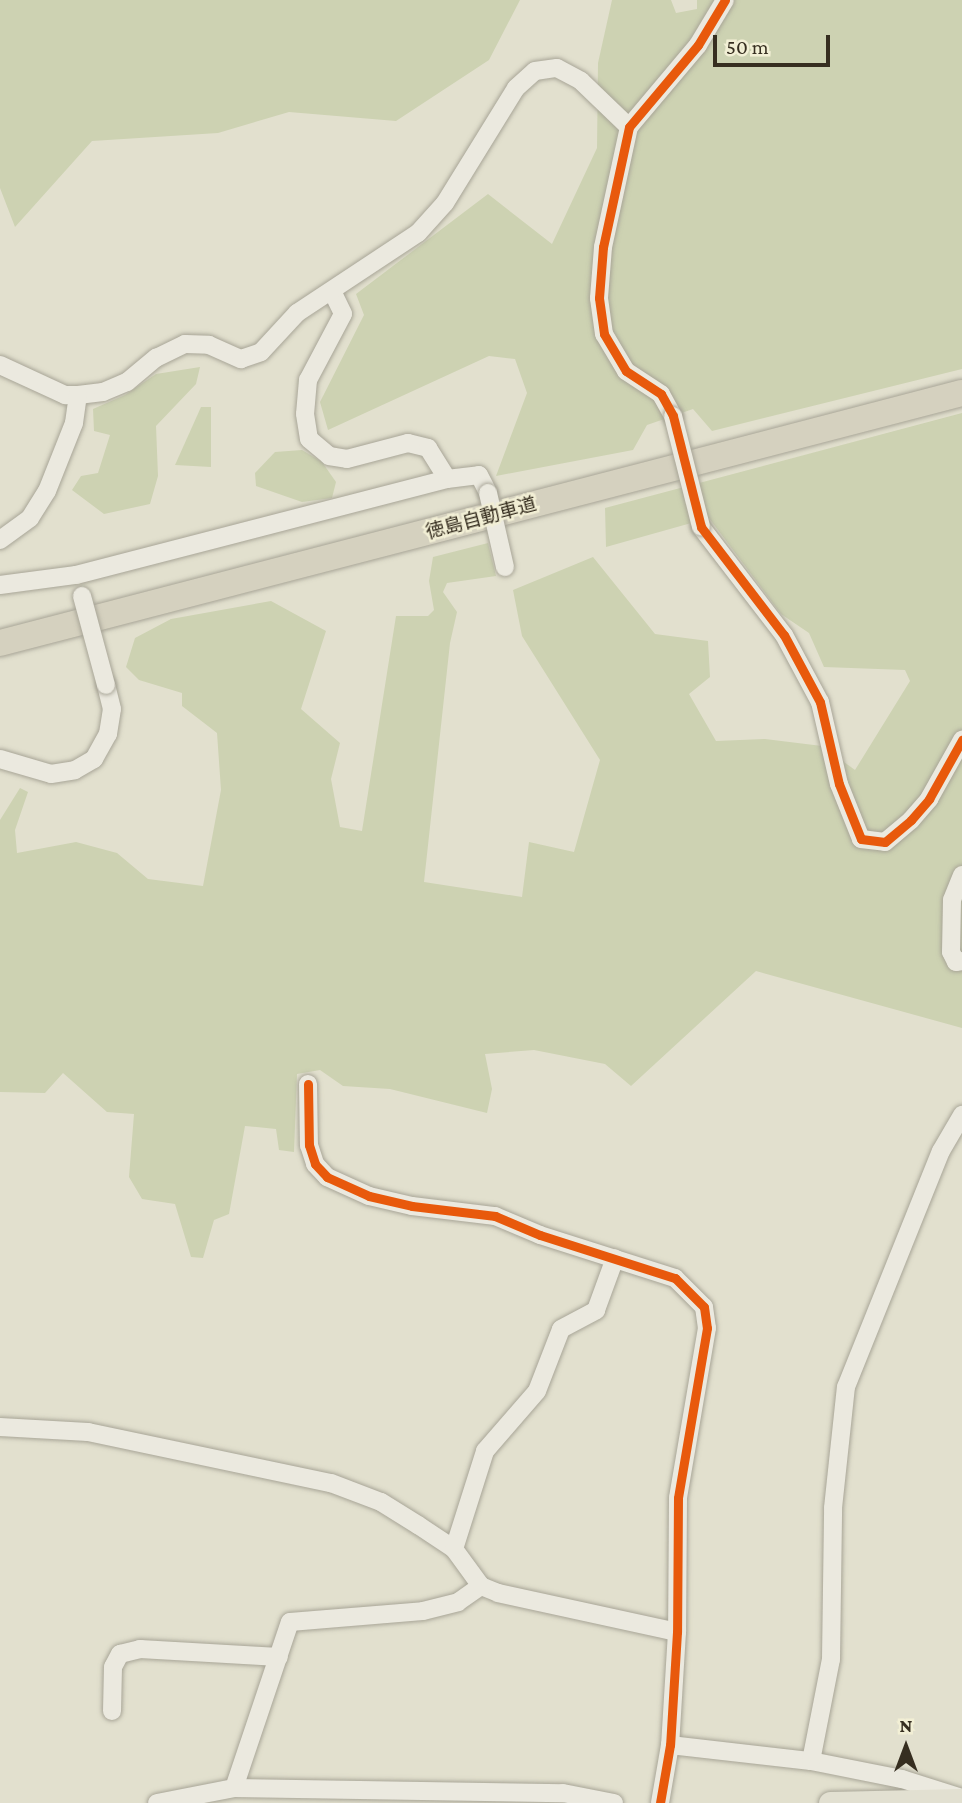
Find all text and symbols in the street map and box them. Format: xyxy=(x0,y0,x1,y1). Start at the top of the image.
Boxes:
scale bar xyxy=(717,21,834,65)
text: 50 m xyxy=(726,35,769,59)
street label: 徳島自動車道 xyxy=(423,492,539,544)
north arrow xyxy=(871,1712,941,1782)
text: N xyxy=(900,1715,912,1736)

